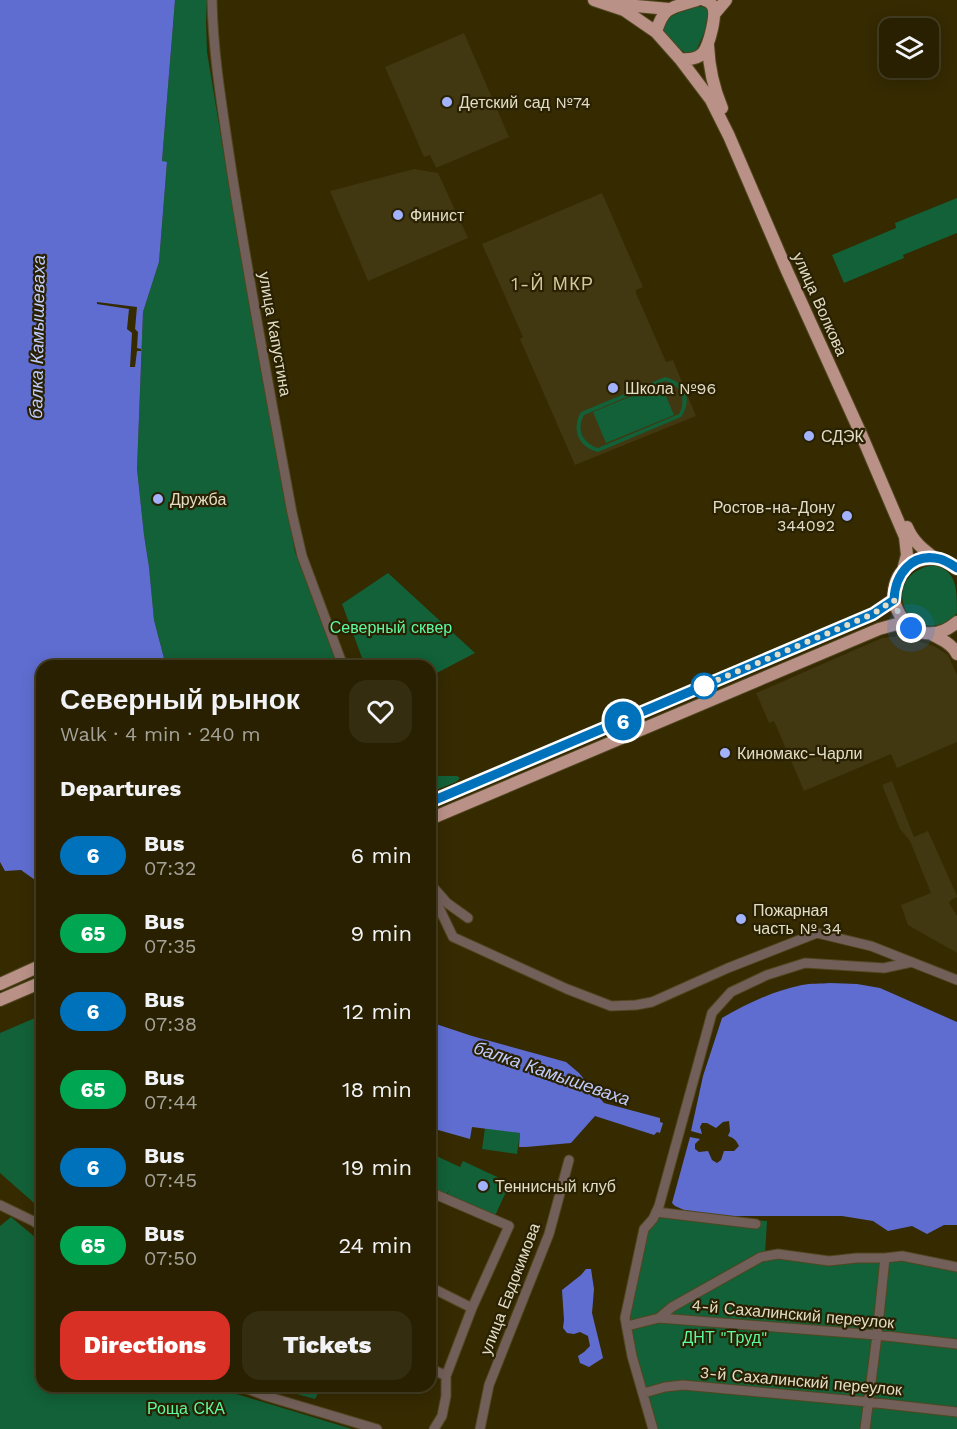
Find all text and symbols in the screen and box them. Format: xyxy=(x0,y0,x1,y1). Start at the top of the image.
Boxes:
map controls xyxy=(879,18,939,78)
button: layers xyxy=(879,18,939,78)
place label: Детский сад №74 xyxy=(459,93,591,112)
marker: Детский сад №74 xyxy=(440,95,454,109)
place label: Финист xyxy=(410,206,465,225)
marker: Финист xyxy=(391,208,405,222)
street label: улица Волкова xyxy=(789,249,851,359)
water label: балка Камышеваха xyxy=(25,255,49,419)
street label: улица Капустина xyxy=(255,270,295,398)
district label: 1-Й МКР xyxy=(511,273,595,294)
place label: Школа №96 xyxy=(625,379,716,398)
marker: Школа №96 xyxy=(606,381,620,395)
place label: СДЭК xyxy=(821,427,865,446)
marker: СДЭК xyxy=(802,429,816,443)
place label: Дружба xyxy=(170,490,226,509)
marker: Дружба xyxy=(151,492,165,506)
place label: Ростов-на-Дону 344092 xyxy=(713,498,835,535)
marker: Ростов-на-Дону 344092 xyxy=(840,509,854,523)
your location xyxy=(896,613,926,643)
park label: Северный сквер xyxy=(330,618,452,637)
unlabelled marker xyxy=(691,673,717,699)
button: heart xyxy=(349,680,412,743)
text: Северный рынок xyxy=(60,683,300,716)
line badge: 6 xyxy=(604,702,642,740)
text: 6 xyxy=(617,709,629,734)
text: Walk · 4 min · 240 m xyxy=(60,722,260,746)
place label: Киномакс-Чарли xyxy=(737,744,862,763)
marker: Киномакс-Чарли xyxy=(718,746,732,760)
text: Departures xyxy=(60,776,181,801)
text: Bus xyxy=(144,831,184,856)
text: 6 xyxy=(87,843,99,868)
text: 6 min xyxy=(351,843,412,868)
text: 07:32 xyxy=(144,856,197,880)
place label: Пожарная часть № 34 xyxy=(753,901,842,938)
text: Bus xyxy=(144,909,184,934)
marker: Пожарная часть № 34 xyxy=(734,912,748,926)
text: 65 xyxy=(80,921,106,946)
text: 9 min xyxy=(350,921,412,946)
text: 07:35 xyxy=(144,934,196,958)
text: Bus xyxy=(144,987,184,1012)
text: 6 xyxy=(87,999,99,1024)
text: 12 min xyxy=(343,999,412,1024)
text: 07:38 xyxy=(144,1012,197,1036)
water label: балка Камышеваха xyxy=(471,1036,633,1110)
text: Bus xyxy=(144,1065,184,1090)
text: 65 xyxy=(80,1077,106,1102)
text: 18 min xyxy=(342,1077,412,1102)
text: 07:44 xyxy=(144,1090,198,1114)
text: Bus xyxy=(144,1143,184,1168)
text: 6 xyxy=(87,1155,99,1180)
text: 19 min xyxy=(342,1155,412,1180)
text: 07:45 xyxy=(144,1168,197,1192)
place label: Теннисный клуб xyxy=(495,1177,616,1196)
marker: Теннисный клуб xyxy=(476,1179,490,1193)
street label: улица Евдокимова xyxy=(476,1220,544,1358)
text: Bus xyxy=(144,1221,184,1246)
text: 65 xyxy=(80,1233,106,1258)
text: 24 min xyxy=(338,1233,412,1258)
text: 07:50 xyxy=(144,1246,197,1270)
street label: 4-й Сахалинский переулок xyxy=(691,1296,896,1332)
button: Directions xyxy=(60,1311,230,1380)
button: Tickets xyxy=(242,1311,412,1380)
park label: ДНТ "Труд" xyxy=(683,1328,767,1347)
street label: 3-й Сахалинский переулок xyxy=(699,1363,904,1399)
park label: Роща СКА xyxy=(147,1399,225,1418)

